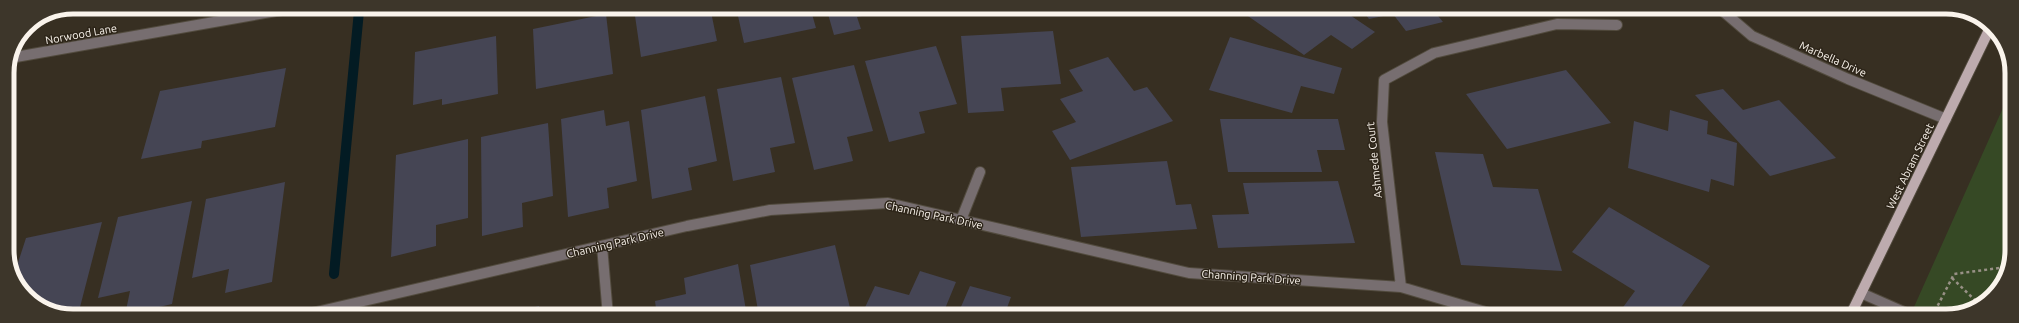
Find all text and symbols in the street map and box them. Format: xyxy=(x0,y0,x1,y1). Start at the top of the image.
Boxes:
street label: Norwood Lane xyxy=(44,22,118,46)
street label: Marbella Drive xyxy=(1798,39,1868,79)
street label: Ashmede Court xyxy=(1364,120,1384,199)
street label: West Abram Street xyxy=(1884,121,1936,211)
street label: Channing Park Drive xyxy=(884,199,984,231)
street label: Channing Park Drive xyxy=(565,226,665,260)
street label: Channing Park Drive xyxy=(1201,268,1301,286)

